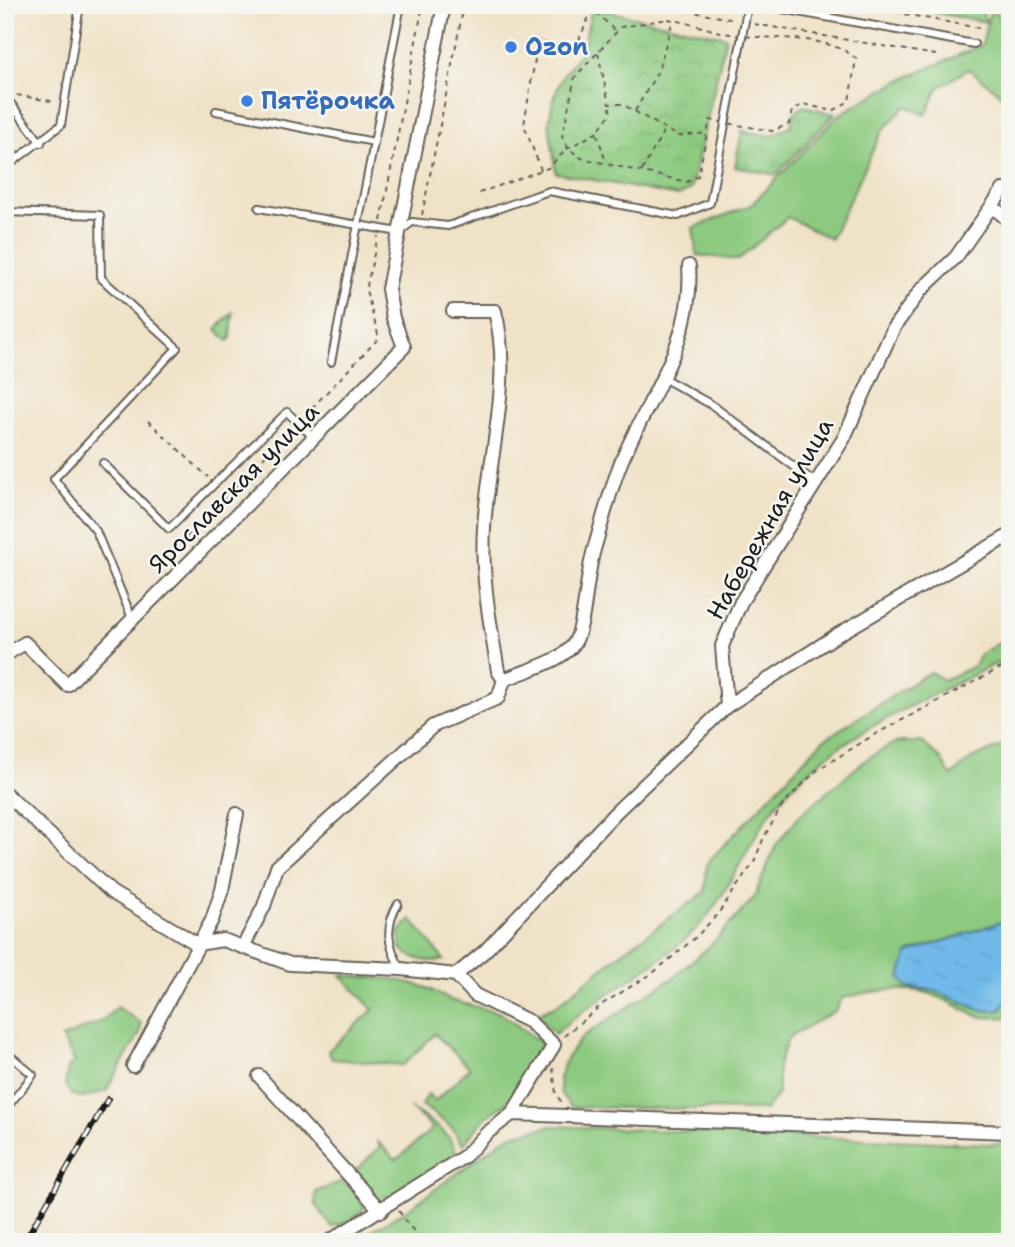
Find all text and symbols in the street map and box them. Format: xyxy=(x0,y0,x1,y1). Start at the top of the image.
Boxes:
place label: Ozon xyxy=(525,31,588,63)
marker: Ozon xyxy=(503,39,519,55)
place label: Пятёрочка xyxy=(261,85,395,117)
marker: Пятёрочка xyxy=(239,93,255,109)
street label: Ярославская улица xyxy=(142,396,326,580)
street label: Набережная улица xyxy=(699,412,841,626)

